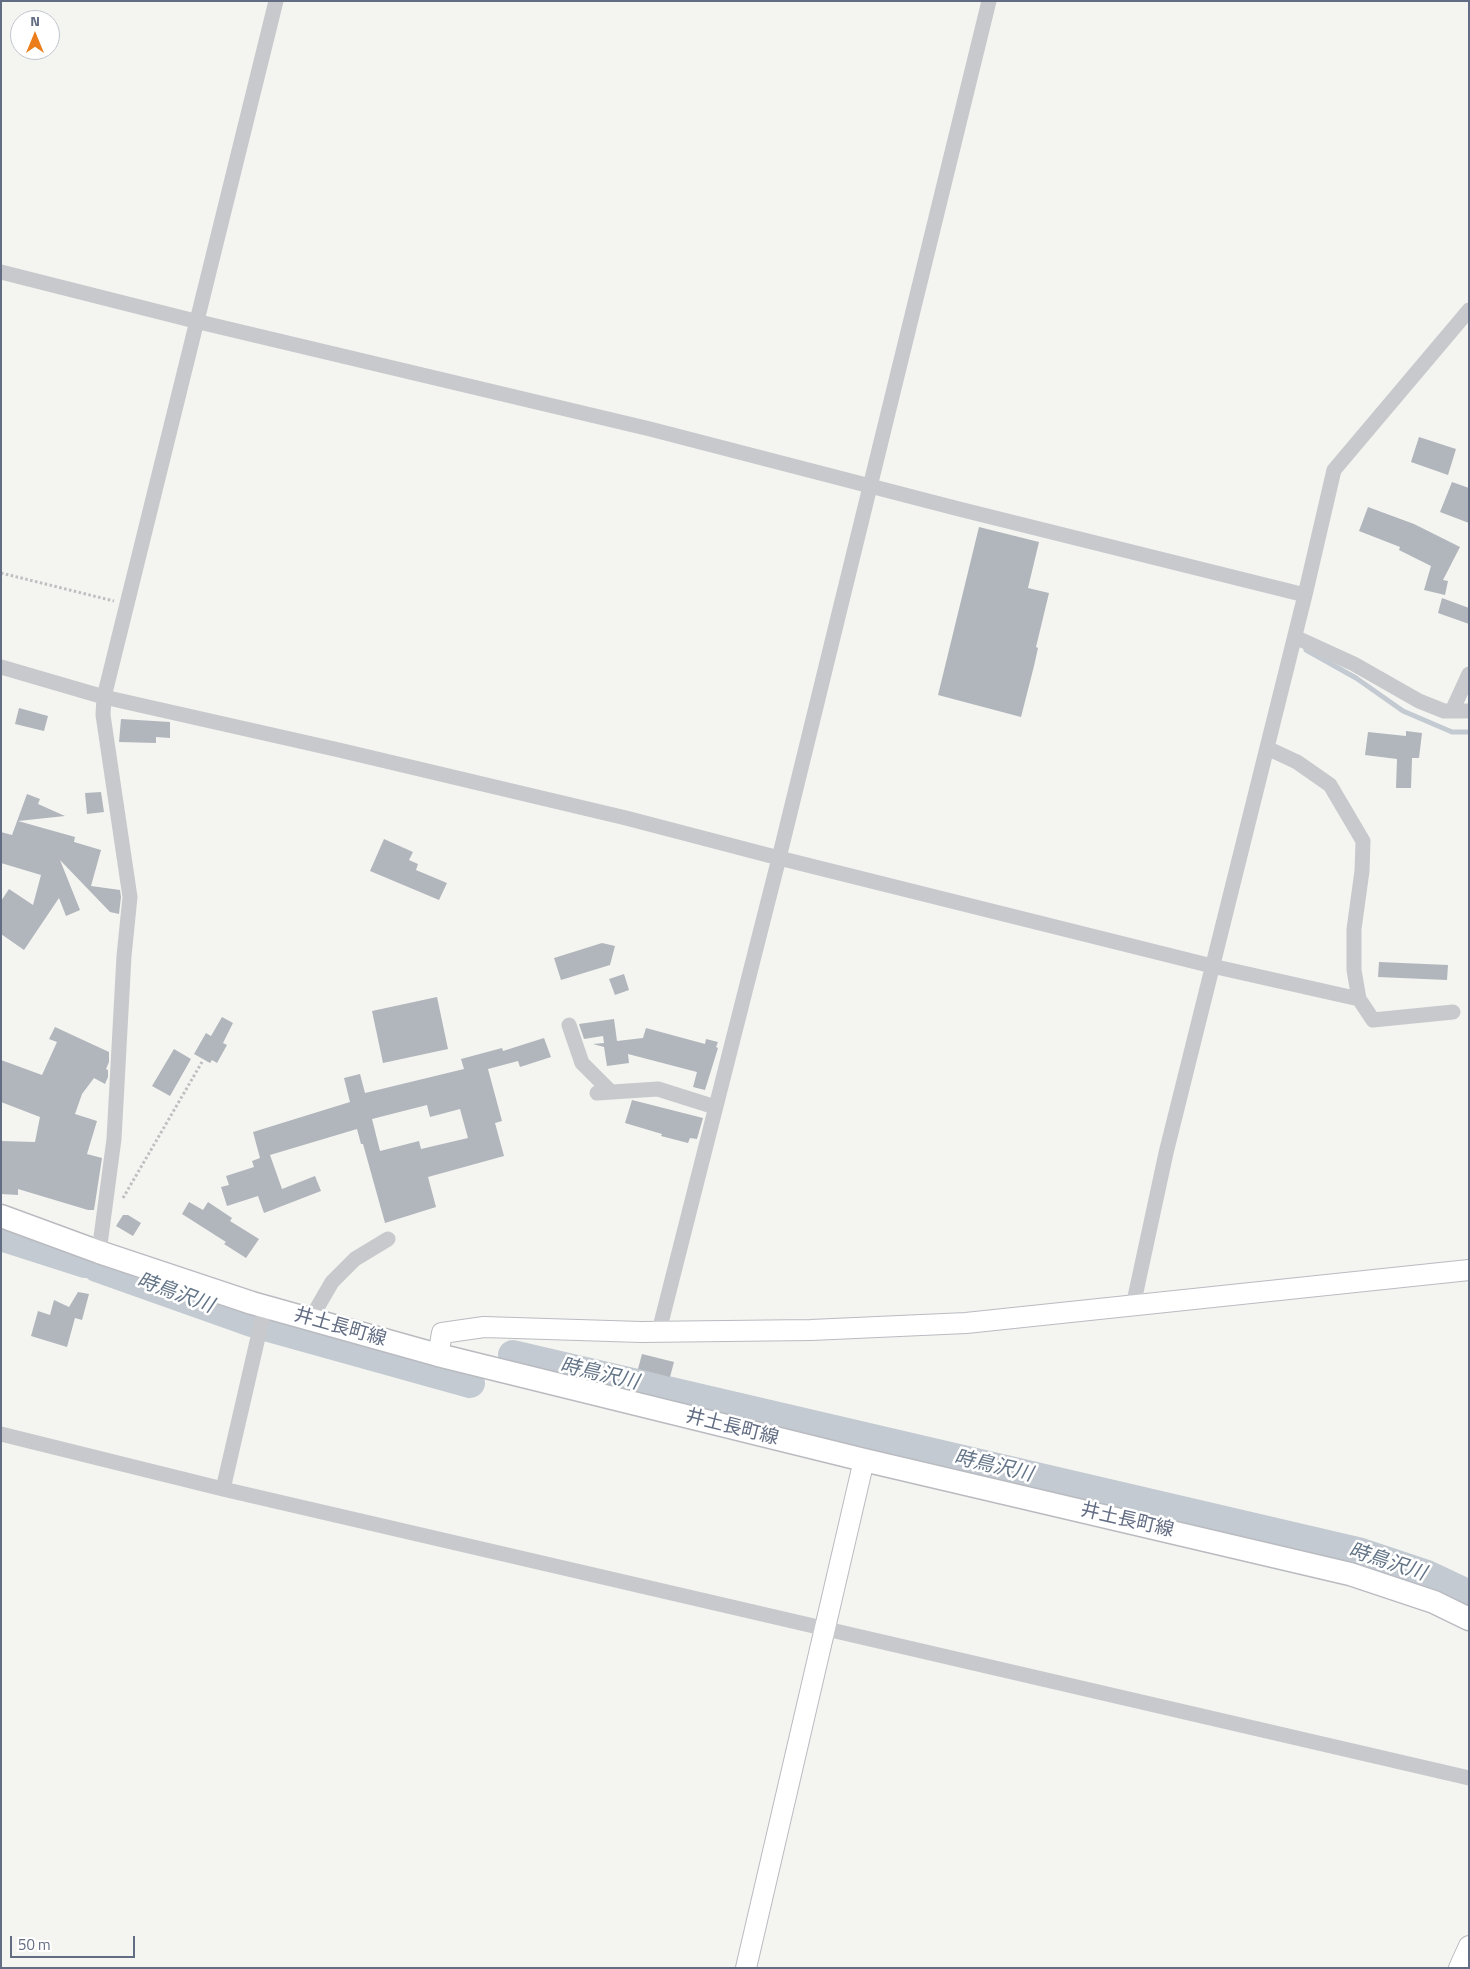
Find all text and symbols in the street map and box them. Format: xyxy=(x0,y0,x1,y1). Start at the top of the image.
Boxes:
north arrow xyxy=(10,10,60,60)
text: N xyxy=(30,10,40,31)
water label: 時鳥沢川 xyxy=(133,1269,217,1319)
street label: 井土長町線 xyxy=(291,1304,389,1352)
water label: 時鳥沢川 xyxy=(557,1354,641,1396)
street label: 井土長町線 xyxy=(683,1405,781,1451)
water label: 時鳥沢川 xyxy=(951,1446,1035,1488)
street label: 井土長町線 xyxy=(1078,1499,1176,1543)
water label: 時鳥沢川 xyxy=(1345,1539,1429,1587)
scale bar xyxy=(12,1926,138,1958)
text: 50 m xyxy=(18,1933,51,1956)

